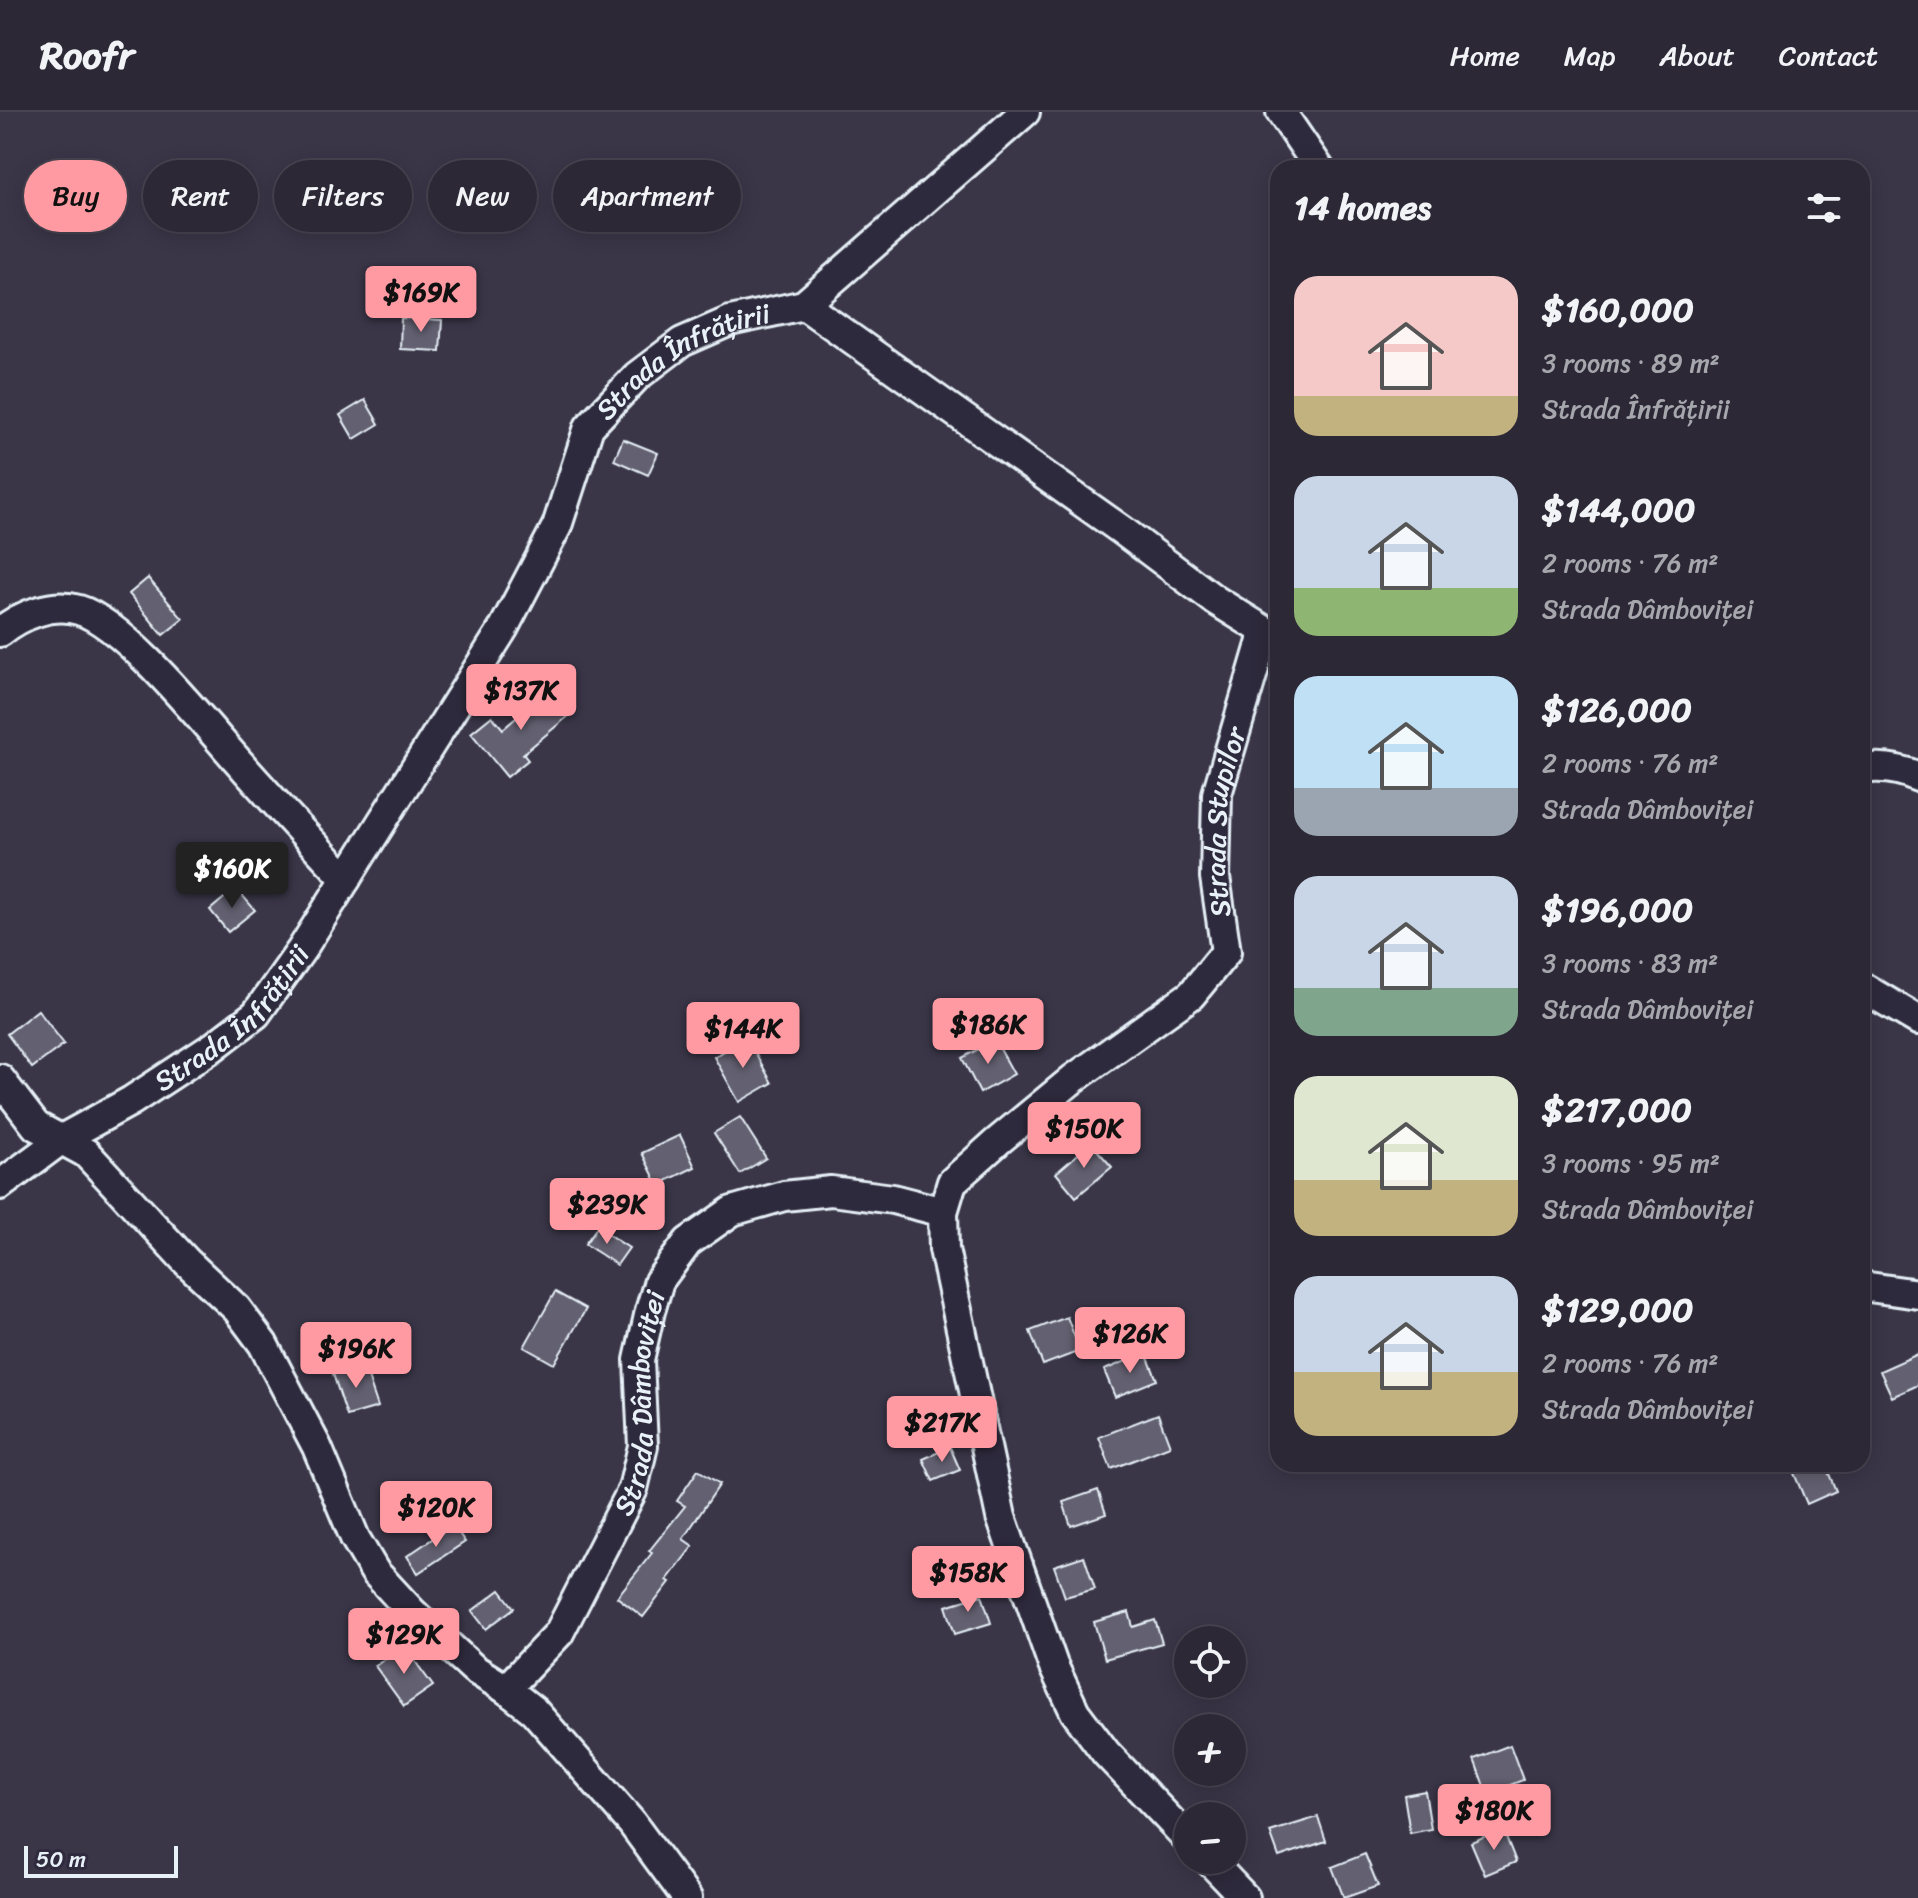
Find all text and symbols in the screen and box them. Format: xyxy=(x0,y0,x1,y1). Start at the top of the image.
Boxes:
text: Roofr xyxy=(40,22,134,89)
text: Home xyxy=(1450,31,1520,80)
text: Map xyxy=(1564,31,1615,80)
text: About xyxy=(1659,31,1735,80)
text: Contact xyxy=(1779,31,1878,80)
chip: Buy xyxy=(24,160,127,232)
chip: Rent xyxy=(143,160,258,232)
chip: Filters xyxy=(274,160,412,232)
chip: New xyxy=(428,160,537,232)
chip: Apartment xyxy=(553,160,741,232)
text: 14 homes xyxy=(1294,178,1431,238)
icon: filters xyxy=(1802,186,1846,230)
pin: $169K xyxy=(365,266,477,334)
text: $169K xyxy=(383,269,459,315)
text: $160,000 xyxy=(1542,280,1694,340)
street label: Strada Înfrățirii xyxy=(583,288,776,432)
icon: home xyxy=(1358,308,1454,404)
text: 3 rooms · 89 m² xyxy=(1542,340,1720,386)
text: Strada Înfrățirii xyxy=(1542,386,1730,432)
text: $144,000 xyxy=(1542,480,1696,540)
icon: home xyxy=(1358,508,1454,604)
text: 2 rooms · 76 m² xyxy=(1542,540,1719,586)
text: Strada Dâmboviței xyxy=(1542,586,1753,632)
pin: $137K xyxy=(465,664,577,732)
text: $137K xyxy=(484,667,558,713)
text: $126,000 xyxy=(1542,680,1692,740)
icon: home xyxy=(1358,708,1454,804)
street label: Strada Stupilor xyxy=(1190,719,1260,921)
text: 2 rooms · 76 m² xyxy=(1542,740,1719,786)
text: Strada Dâmboviței xyxy=(1542,786,1753,832)
pin: $160K xyxy=(176,842,288,910)
text: $160K xyxy=(194,845,270,891)
text: $196,000 xyxy=(1542,880,1693,940)
icon: home xyxy=(1358,908,1454,1004)
street label: Strada Înfrățirii xyxy=(143,933,323,1104)
text: 3 rooms · 83 m² xyxy=(1542,940,1718,986)
text: Strada Dâmboviței xyxy=(1542,986,1753,1032)
pin: $186K xyxy=(932,998,1044,1066)
text: $186K xyxy=(951,1001,1025,1047)
pin: $144K xyxy=(687,1002,799,1070)
text: $144K xyxy=(705,1005,781,1051)
text: $217,000 xyxy=(1542,1080,1692,1140)
pin: $150K xyxy=(1028,1102,1140,1170)
text: $150K xyxy=(1046,1105,1122,1151)
icon: home xyxy=(1358,1108,1454,1204)
text: 3 rooms · 95 m² xyxy=(1542,1140,1720,1186)
pin: $239K xyxy=(551,1178,663,1246)
text: $239K xyxy=(568,1181,646,1227)
text: Strada Dâmboviței xyxy=(1542,1186,1753,1232)
text: $129,000 xyxy=(1542,1280,1694,1340)
street label: Strada Dâmboviței xyxy=(599,1283,680,1524)
pin: $126K xyxy=(1074,1307,1186,1375)
icon: home xyxy=(1358,1308,1454,1404)
text: $126K xyxy=(1093,1310,1167,1356)
pin: $196K xyxy=(300,1322,412,1390)
text: $196K xyxy=(318,1325,394,1371)
text: 2 rooms · 76 m² xyxy=(1542,1340,1719,1386)
text: Strada Dâmboviței xyxy=(1542,1386,1753,1432)
pin: $217K xyxy=(886,1396,998,1464)
text: $217K xyxy=(905,1399,979,1445)
pin: $120K xyxy=(380,1481,492,1549)
text: $120K xyxy=(398,1484,474,1530)
pin: $158K xyxy=(912,1546,1024,1614)
text: $158K xyxy=(930,1549,1006,1595)
pin: $129K xyxy=(348,1608,460,1676)
text: $129K xyxy=(366,1611,442,1657)
map controls xyxy=(1174,1626,1246,1874)
button: locate xyxy=(1174,1626,1246,1698)
button: + xyxy=(1174,1714,1246,1786)
pin: $180K xyxy=(1438,1784,1550,1852)
text: $180K xyxy=(1456,1787,1532,1833)
button: − xyxy=(1174,1802,1246,1874)
text: 50 m xyxy=(36,1840,86,1879)
scale bar xyxy=(24,1842,178,1878)

